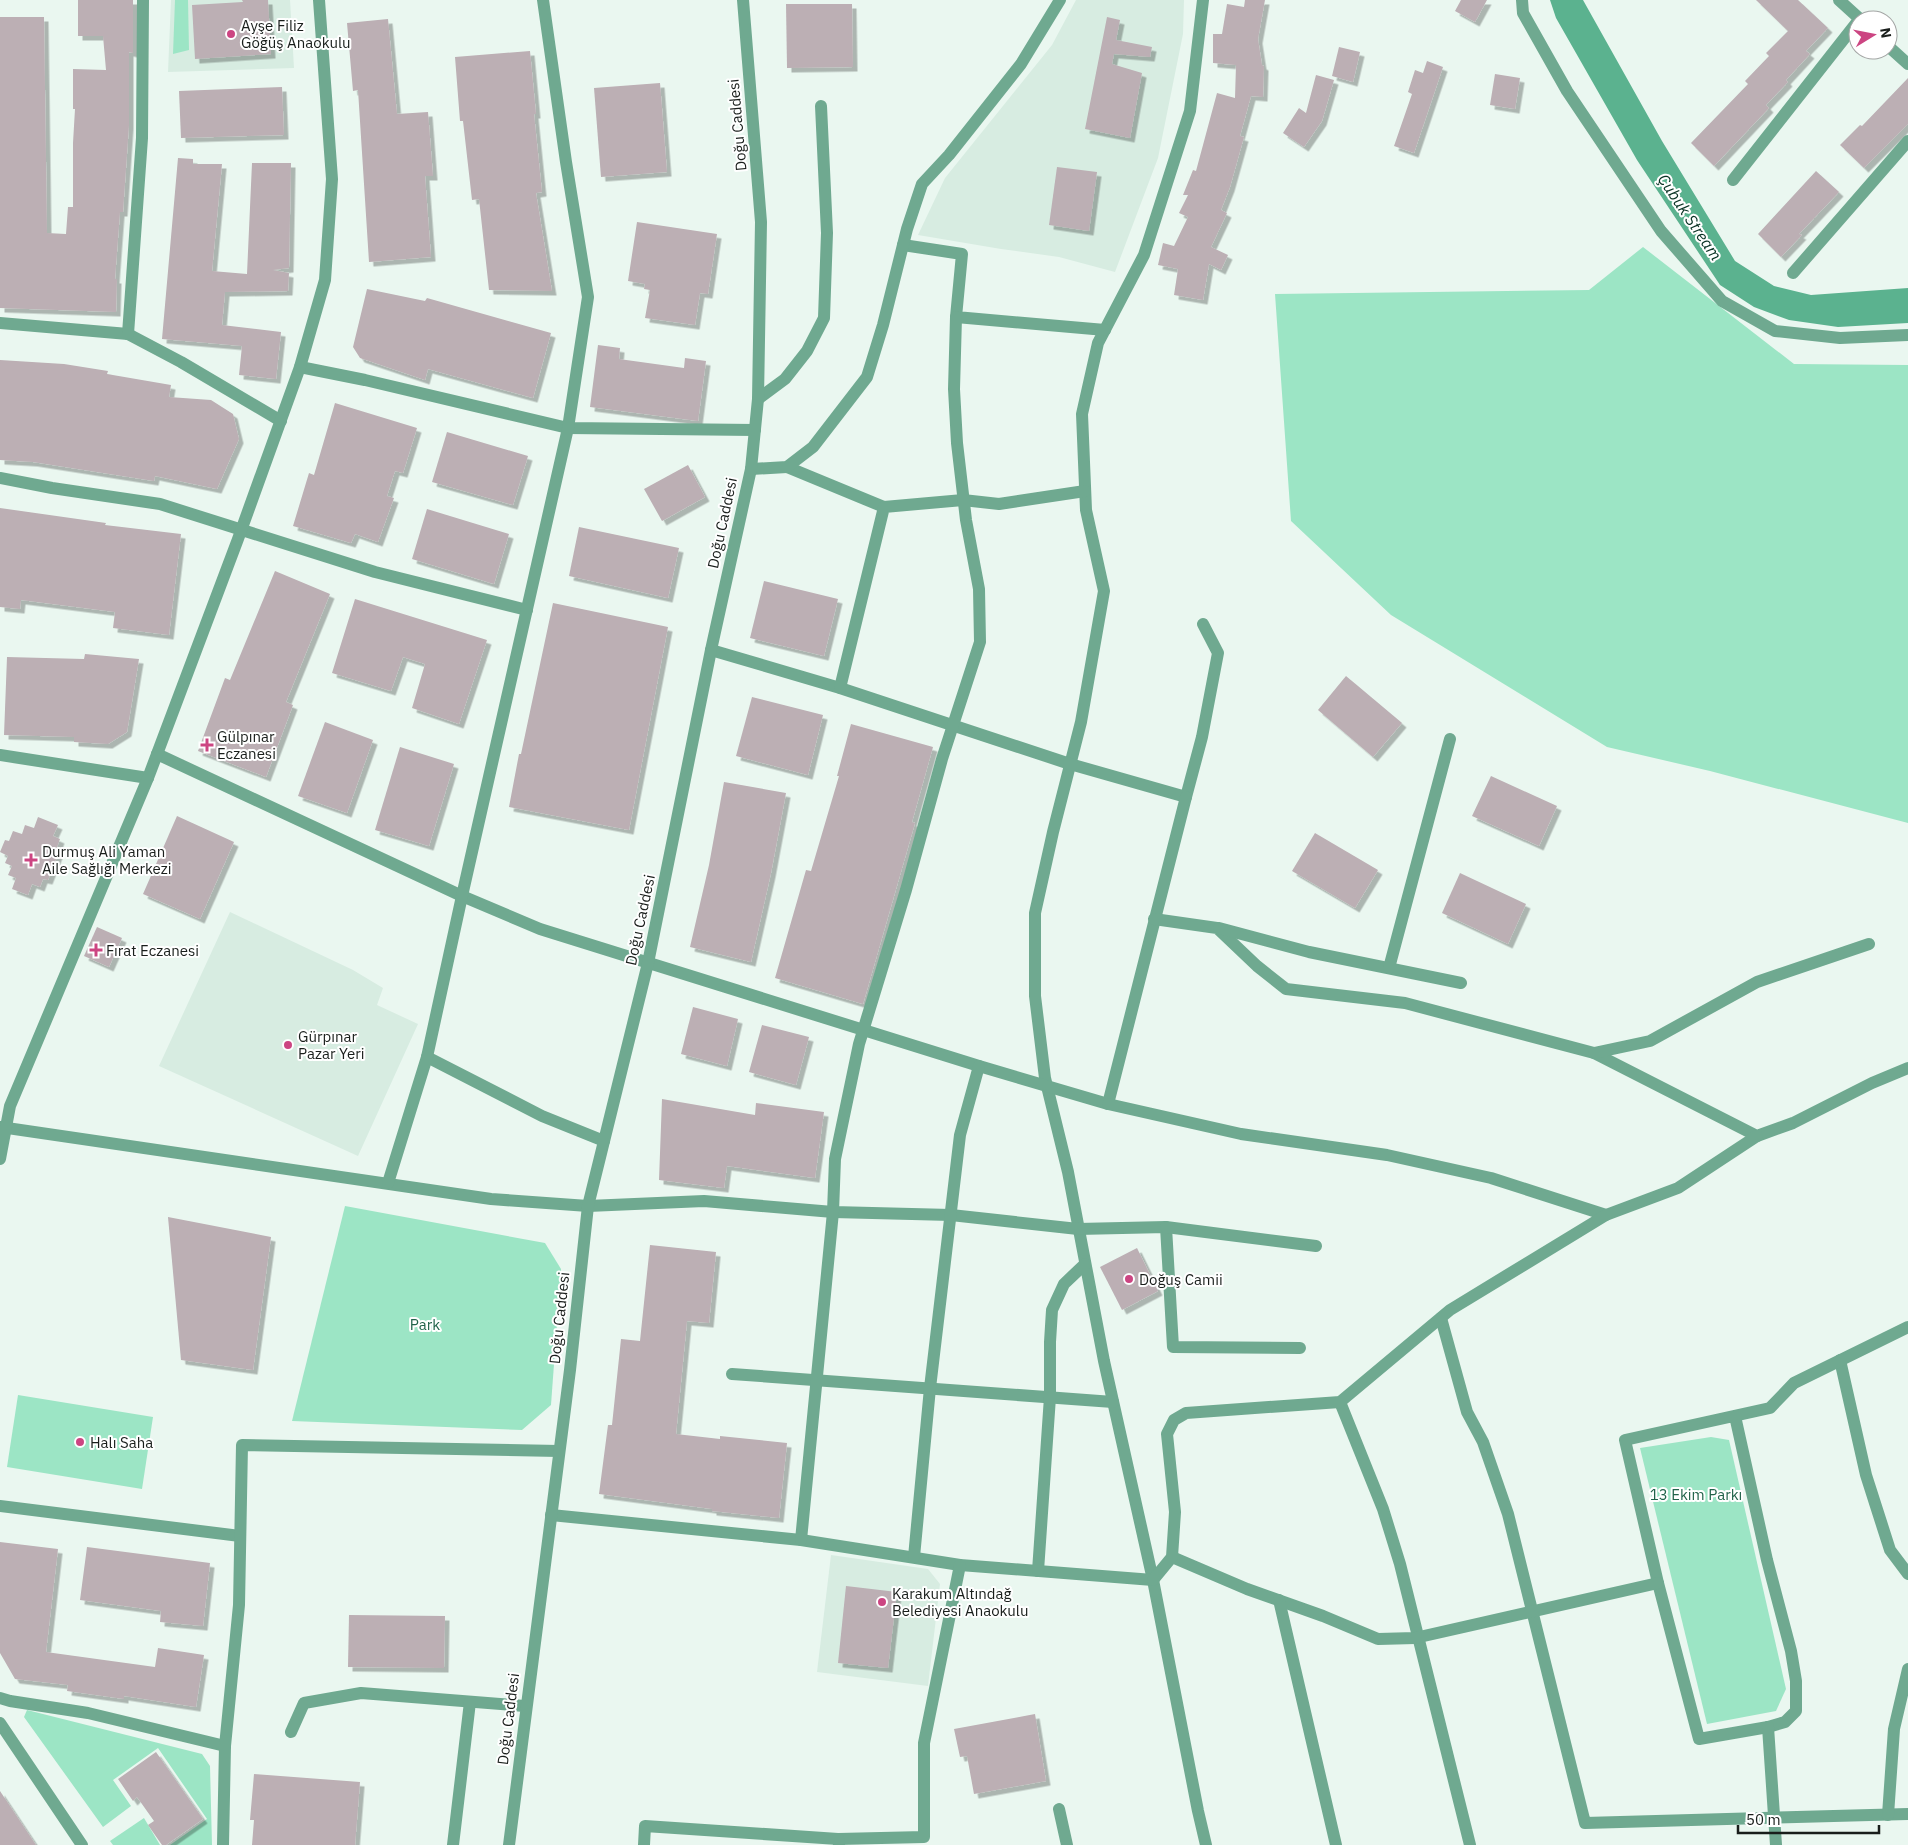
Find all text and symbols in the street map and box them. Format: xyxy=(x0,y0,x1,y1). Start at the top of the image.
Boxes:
north arrow xyxy=(1848,10,1898,60)
place label: Ayşe Filiz Göğüş Anaokulu xyxy=(241,16,351,52)
text: N xyxy=(1876,26,1896,39)
marker: Ayşe Filiz Göğüş Anaokulu xyxy=(225,28,237,40)
street label: Doğu Caddesi xyxy=(724,78,750,172)
water label: Çubuk Stream xyxy=(1654,170,1726,264)
street label: Doğu Caddesi xyxy=(703,476,741,570)
place label: Gülpınar Eczanesi xyxy=(217,727,276,763)
marker: Gülpınar Eczanesi xyxy=(201,739,213,751)
place label: Durmuş Ali Yaman Aile Sağlığı Merkezi xyxy=(42,842,171,878)
marker: Durmuş Ali Yaman Aile Sağlığı Merkezi xyxy=(24,853,38,867)
street label: Doğu Caddesi xyxy=(621,873,659,967)
place label: Fırat Eczanesi xyxy=(106,941,199,960)
marker: Fırat Eczanesi xyxy=(90,944,102,956)
place label: Gürpınar Pazar Yeri xyxy=(298,1027,365,1063)
marker: Gürpınar Pazar Yeri xyxy=(282,1039,294,1051)
place label: Doğuş Camii xyxy=(1139,1270,1223,1289)
street label: Doğu Caddesi xyxy=(545,1271,573,1365)
marker: Doğuş Camii xyxy=(1123,1273,1135,1285)
park label: Park xyxy=(410,1315,440,1334)
place label: Halı Saha xyxy=(90,1433,153,1452)
marker: Halı Saha xyxy=(74,1436,86,1448)
park label: 13 Ekim Parkı xyxy=(1650,1485,1742,1504)
place label: Karakum Altındağ Belediyesi Anaokulu xyxy=(892,1584,1028,1620)
marker: Karakum Altındağ Belediyesi Anaokulu xyxy=(876,1596,888,1608)
street label: Doğu Caddesi xyxy=(493,1672,523,1766)
scale bar xyxy=(1738,1802,1879,1834)
text: 50 m xyxy=(1746,1810,1781,1829)

